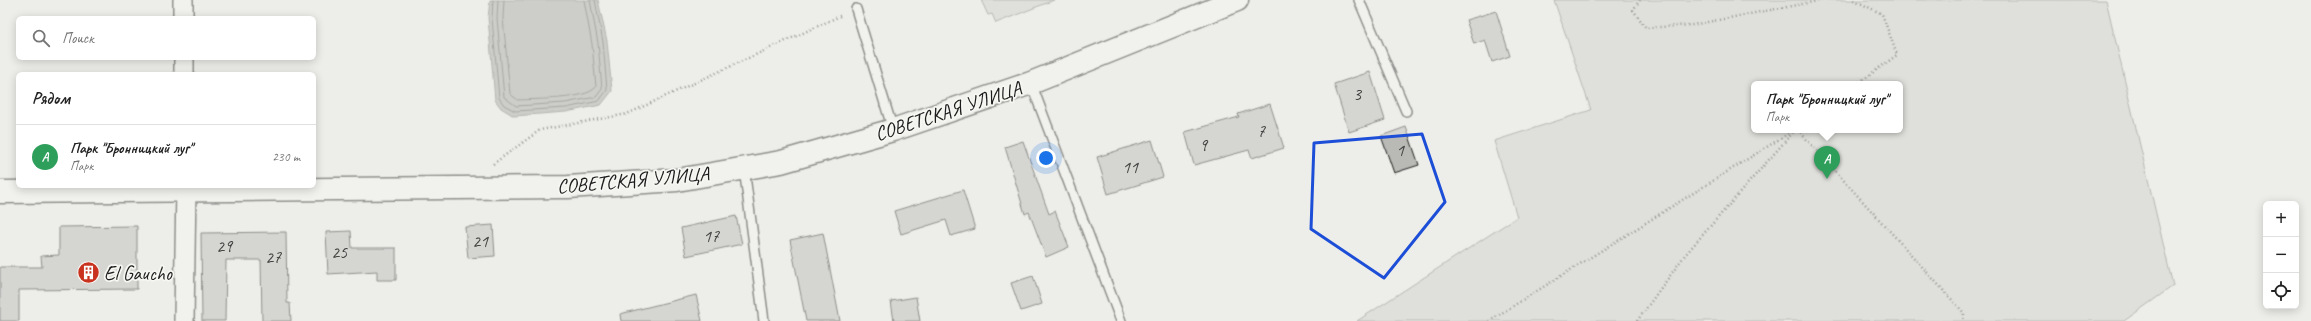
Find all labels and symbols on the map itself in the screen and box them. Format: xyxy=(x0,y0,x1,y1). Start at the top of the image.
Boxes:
street label: СОВЕТСКАЯ УЛИЦА xyxy=(872,75,1025,146)
house number: 3 xyxy=(1353,83,1363,105)
house number: 7 xyxy=(1257,120,1266,142)
house number: 9 xyxy=(1199,134,1209,156)
house number: 1 xyxy=(1396,139,1405,161)
pin: A xyxy=(1814,146,1840,179)
your location xyxy=(1036,148,1056,168)
house number: 11 xyxy=(1122,156,1139,178)
street label: СОВЕТСКАЯ УЛИЦА xyxy=(556,161,711,199)
house number: 17 xyxy=(703,225,720,247)
house number: 21 xyxy=(472,230,489,252)
house number: 29 xyxy=(216,235,234,257)
house number: 25 xyxy=(331,241,348,263)
house number: 27 xyxy=(265,246,282,268)
building icon: El Gaucho xyxy=(76,260,102,286)
place label: El Gaucho xyxy=(104,261,173,286)

